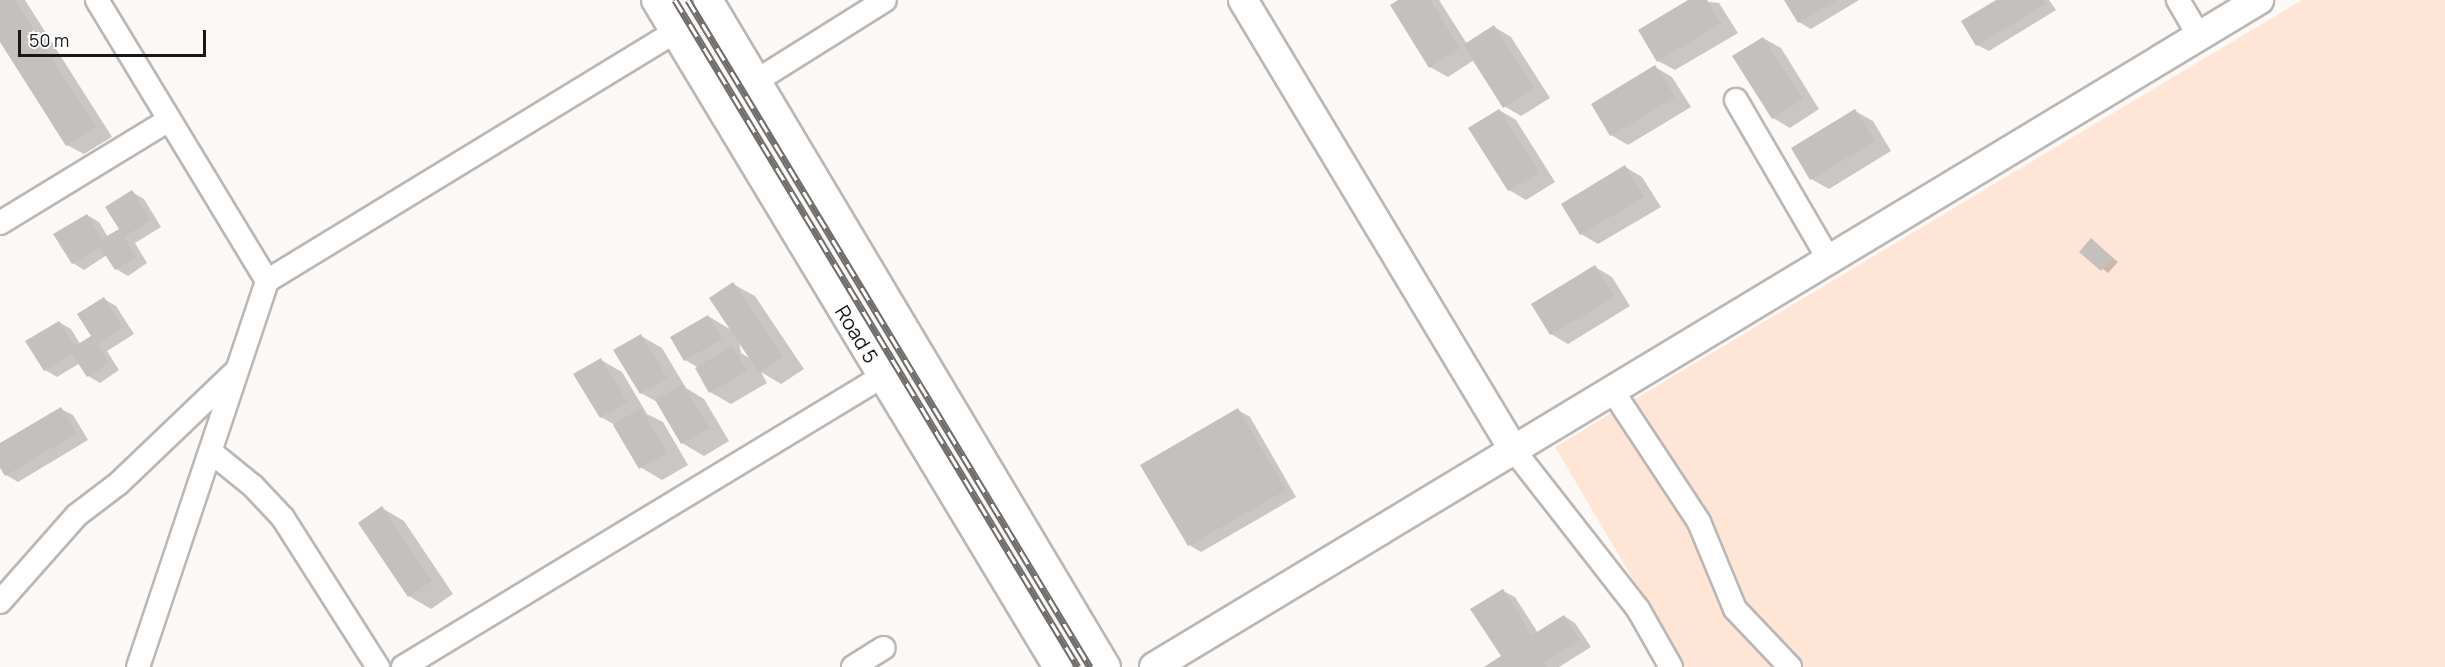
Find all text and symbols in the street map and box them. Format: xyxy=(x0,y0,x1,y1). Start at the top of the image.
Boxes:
scale bar xyxy=(21,18,208,56)
text: 50 m xyxy=(29,28,69,52)
street label: Road 5 xyxy=(831,301,883,367)

